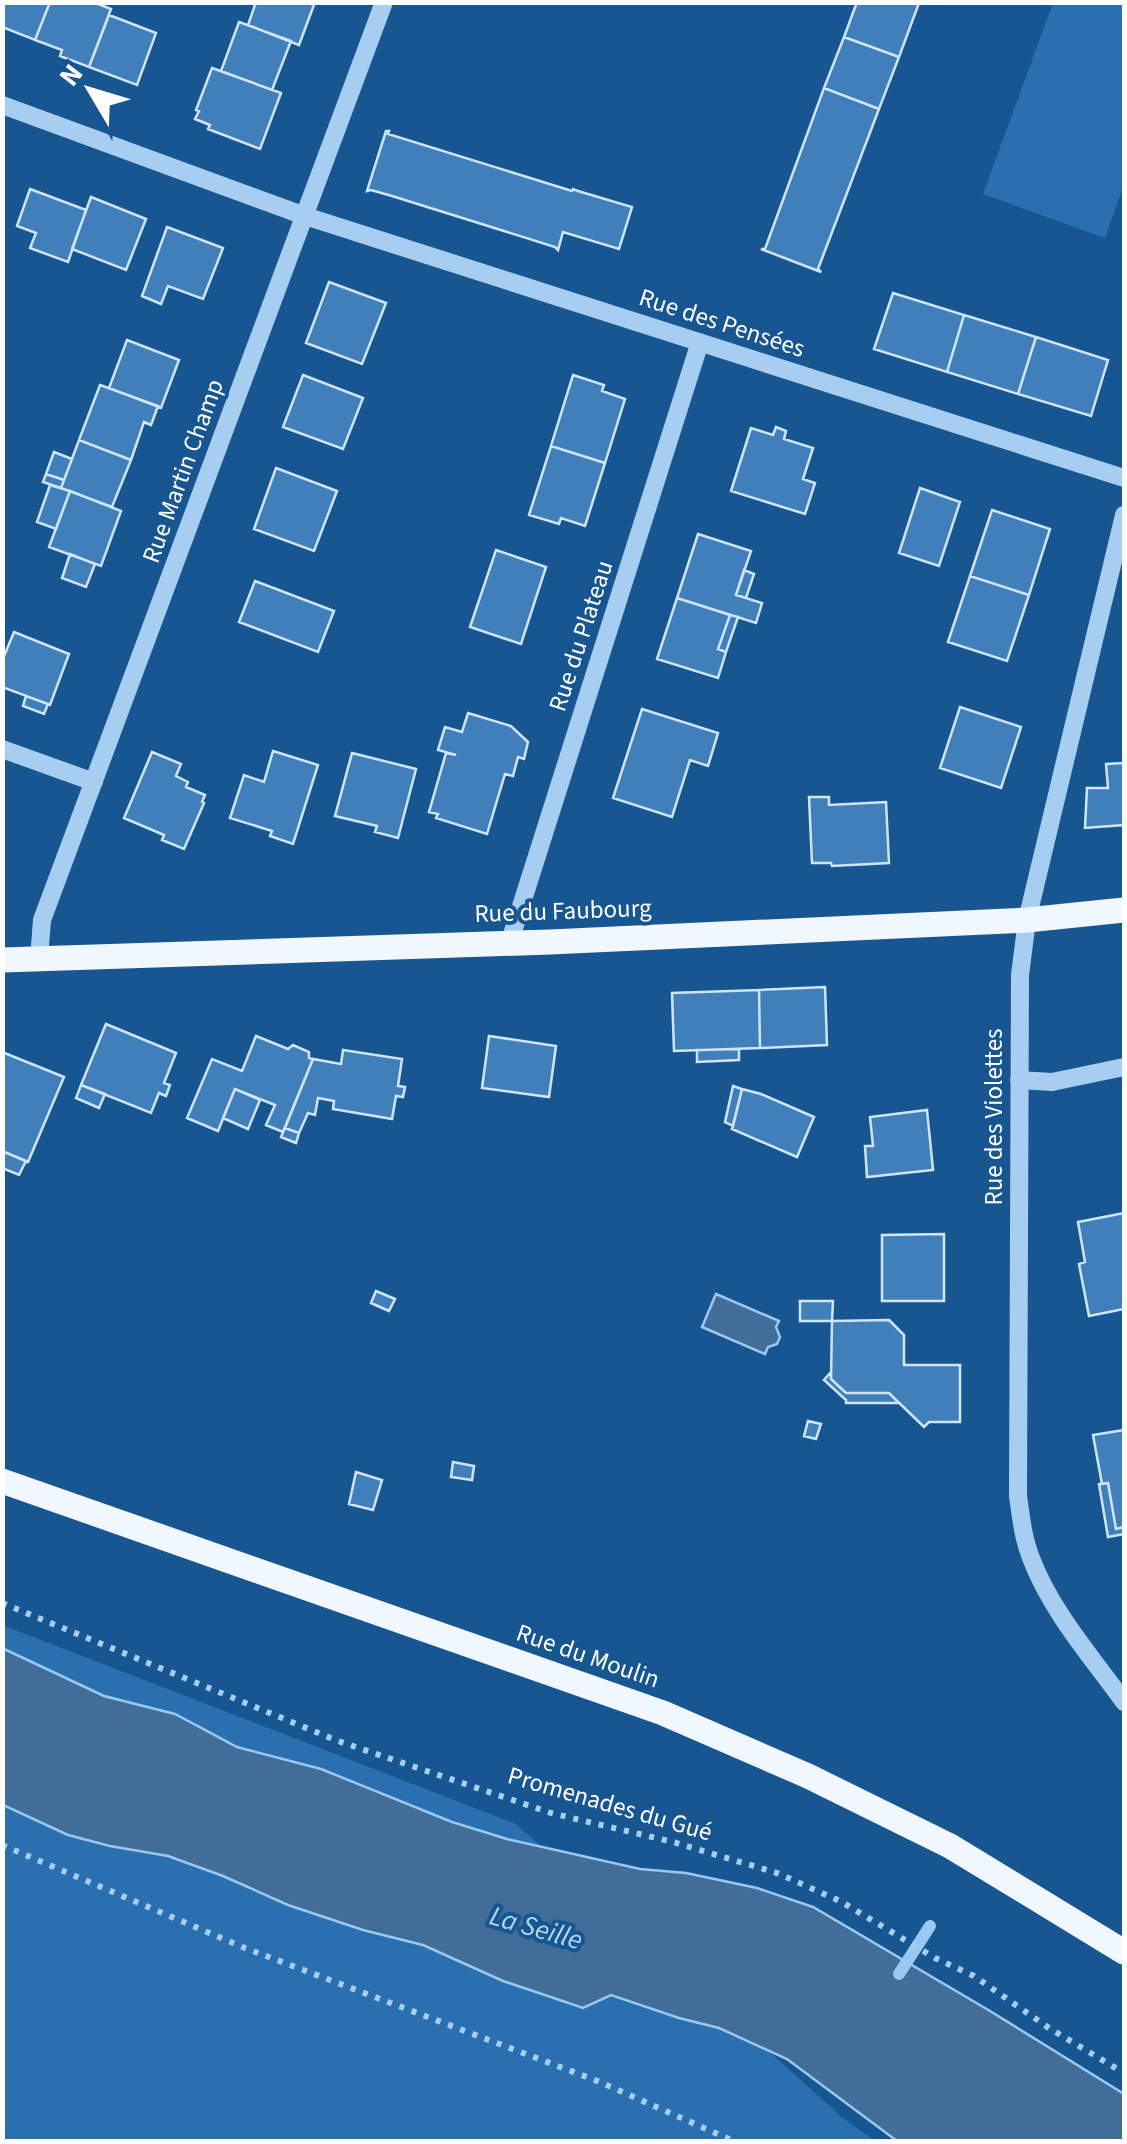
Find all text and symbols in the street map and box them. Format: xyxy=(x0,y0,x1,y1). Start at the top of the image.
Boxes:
north arrow xyxy=(40,40,140,140)
text: N xyxy=(50,56,93,95)
street label: Rue des Pensées xyxy=(634,279,810,367)
street label: Rue Martin Champ xyxy=(133,374,233,568)
street label: Rue du Plateau xyxy=(540,556,622,716)
street label: Rue du Faubourg xyxy=(474,890,653,932)
street label: Rue des Violettes xyxy=(976,1028,1012,1206)
street label: Rue du Moulin xyxy=(512,1615,664,1697)
street label: Promenades du Gué xyxy=(504,1758,716,1850)
water label: La Seille xyxy=(485,1896,587,1960)

